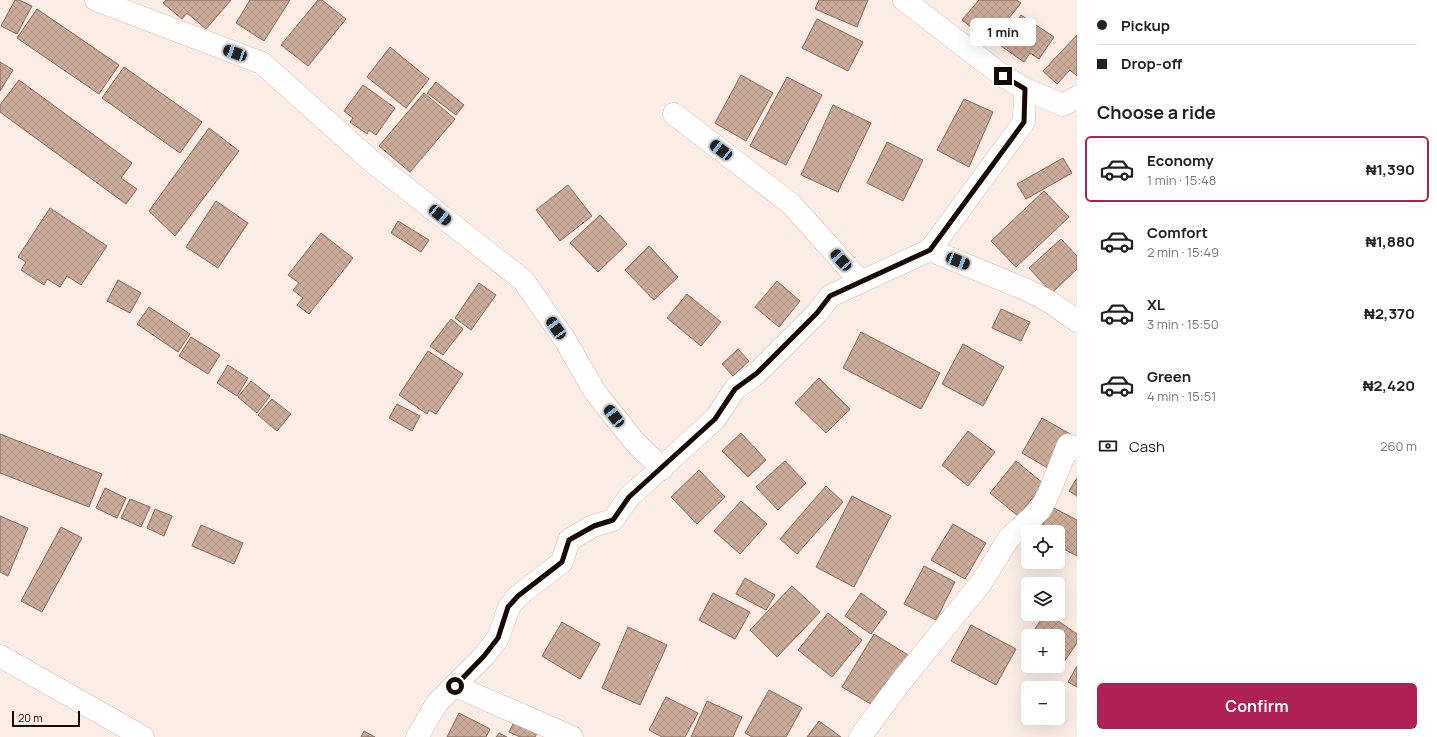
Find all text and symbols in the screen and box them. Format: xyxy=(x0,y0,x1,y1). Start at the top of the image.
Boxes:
text: Pickup xyxy=(1121,15,1170,36)
callout: 1 min xyxy=(970,18,1036,46)
text: 1 min xyxy=(987,23,1019,41)
car xyxy=(222,43,248,63)
text: Drop-off xyxy=(1121,53,1182,74)
route end xyxy=(994,67,1012,85)
text: Choose a ride xyxy=(1097,100,1216,124)
car xyxy=(708,138,734,162)
text: Economy xyxy=(1147,150,1214,171)
icon: car xyxy=(1099,151,1135,187)
text: ₦1,390 xyxy=(1366,159,1415,180)
text: 1 min · 15:48 xyxy=(1147,171,1216,189)
car xyxy=(427,203,453,227)
text: Comfort xyxy=(1147,222,1208,243)
icon: car xyxy=(1099,223,1135,259)
text: ₦1,880 xyxy=(1365,231,1415,252)
text: 2 min · 15:49 xyxy=(1147,243,1219,261)
car xyxy=(829,247,853,273)
car xyxy=(945,251,971,271)
text: XL xyxy=(1147,294,1165,315)
icon: car xyxy=(1099,295,1135,331)
text: ₦2,370 xyxy=(1364,303,1415,324)
car xyxy=(544,315,568,341)
text: 3 min · 15:50 xyxy=(1147,315,1219,333)
text: Green xyxy=(1147,366,1191,387)
icon: car xyxy=(1099,367,1135,403)
text: ₦2,420 xyxy=(1363,375,1415,396)
text: 4 min · 15:51 xyxy=(1147,387,1216,405)
car xyxy=(602,403,626,429)
icon: cash xyxy=(1097,435,1119,457)
text: Cash xyxy=(1129,436,1165,457)
text: 260 m xyxy=(1380,437,1417,455)
map controls xyxy=(1021,525,1065,725)
button: locate xyxy=(1021,525,1065,569)
button: layers xyxy=(1021,577,1065,621)
button: + xyxy=(1021,629,1065,673)
route start xyxy=(446,677,464,695)
button: − xyxy=(1021,681,1065,725)
button: Confirm xyxy=(1097,683,1417,729)
scale bar xyxy=(12,709,80,728)
text: 20 m xyxy=(18,710,43,725)

